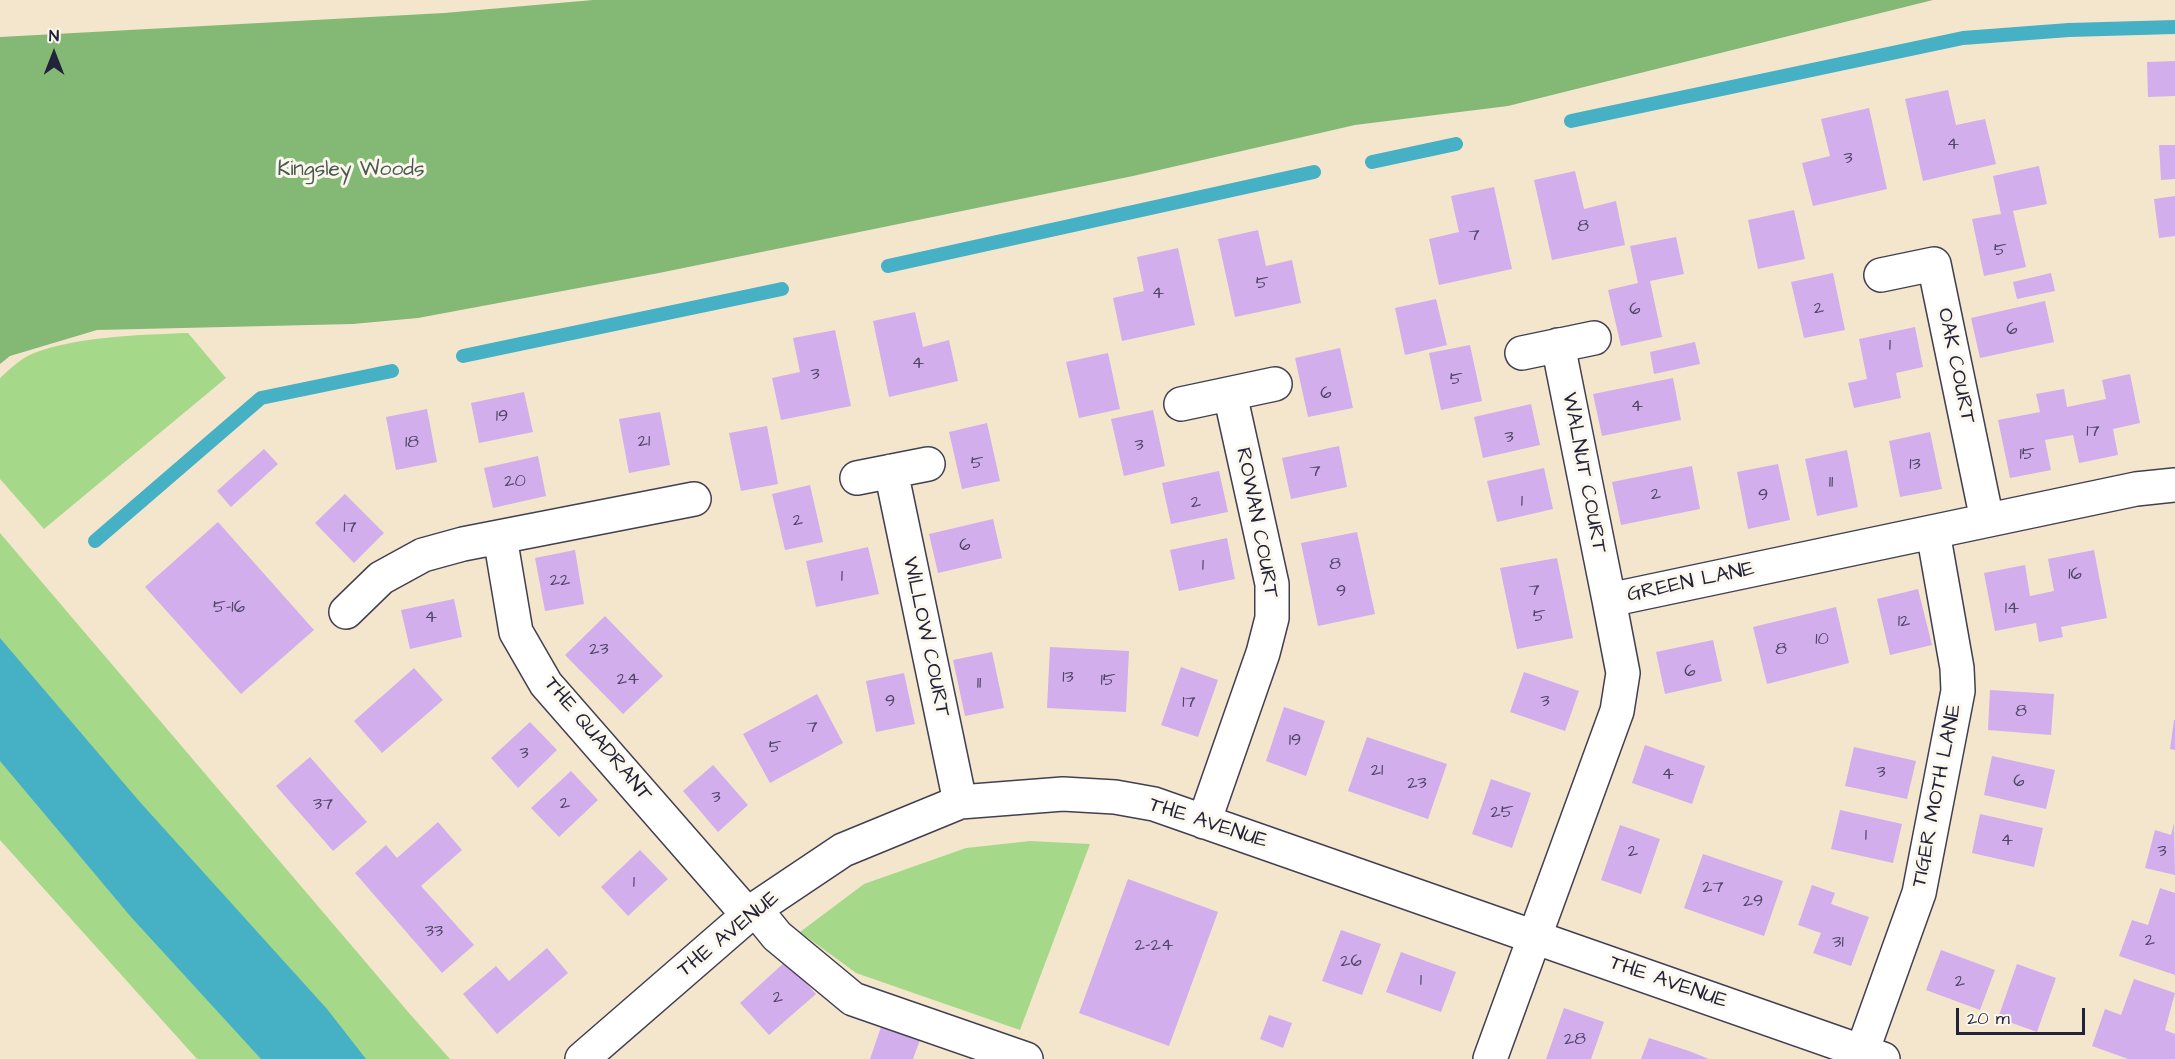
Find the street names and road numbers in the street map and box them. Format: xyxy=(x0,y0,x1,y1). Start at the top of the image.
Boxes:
street label: OAK COURT xyxy=(1930,306,1980,426)
street label: WALNUT COURT xyxy=(1555,391,1611,555)
street label: ROWAN COURT xyxy=(1229,446,1283,600)
street label: WILLOW COURT xyxy=(896,555,954,719)
street label: GREEN LANE xyxy=(1625,557,1757,609)
street label: THE QUADRANT xyxy=(537,672,657,808)
street label: TIGER MOTH LANE xyxy=(1908,702,1968,890)
street label: THE AVENUE xyxy=(1146,793,1270,855)
street label: THE AVENUE xyxy=(673,886,785,984)
street label: THE AVENUE xyxy=(1606,951,1730,1015)

